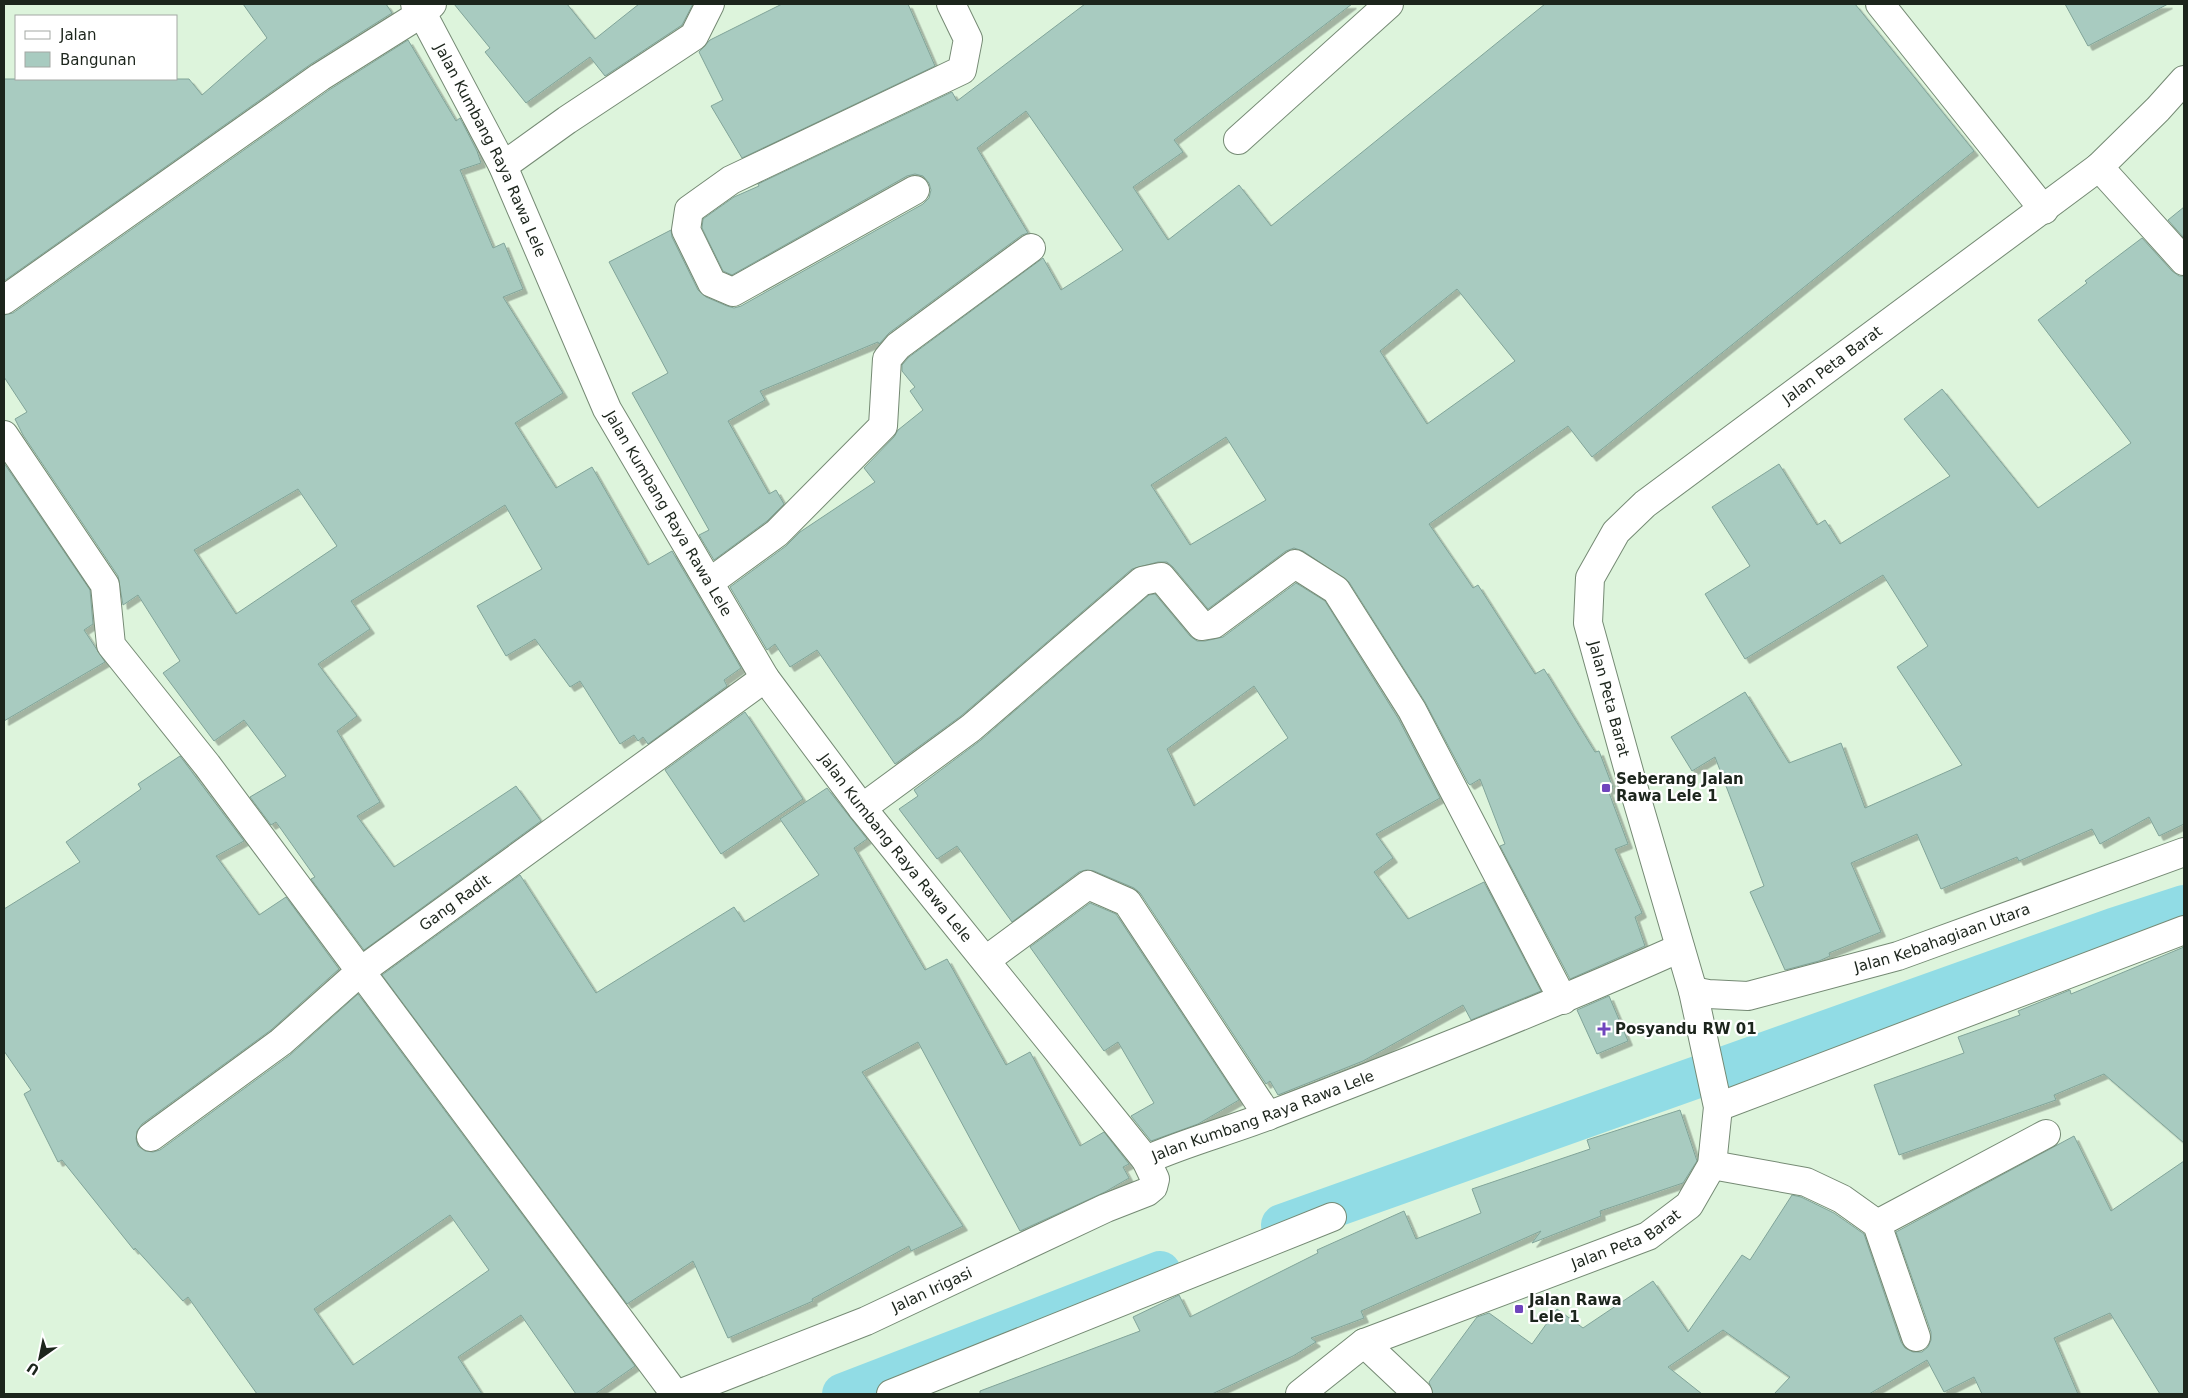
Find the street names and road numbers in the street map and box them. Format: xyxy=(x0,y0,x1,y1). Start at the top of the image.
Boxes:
street label: Jalan Kumbang Raya Rawa Lele xyxy=(430,40,550,260)
street label: Jalan Peta Barat xyxy=(1778,322,1886,408)
street label: Jalan Kumbang Raya Rawa Lele xyxy=(600,406,736,620)
street label: Jalan Peta Barat xyxy=(1585,638,1633,759)
street label: Jalan Kumbang Raya Rawa Lele xyxy=(815,749,976,946)
street label: Gang Radit xyxy=(416,871,494,935)
street label: Jalan Kebahagiaan Utara xyxy=(1851,900,2033,977)
street label: Jalan Kumbang Raya Rawa Lele xyxy=(1148,1067,1377,1166)
street label: Jalan Peta Barat xyxy=(1568,1206,1684,1273)
street label: Jalan Irigasi xyxy=(888,1264,975,1317)

